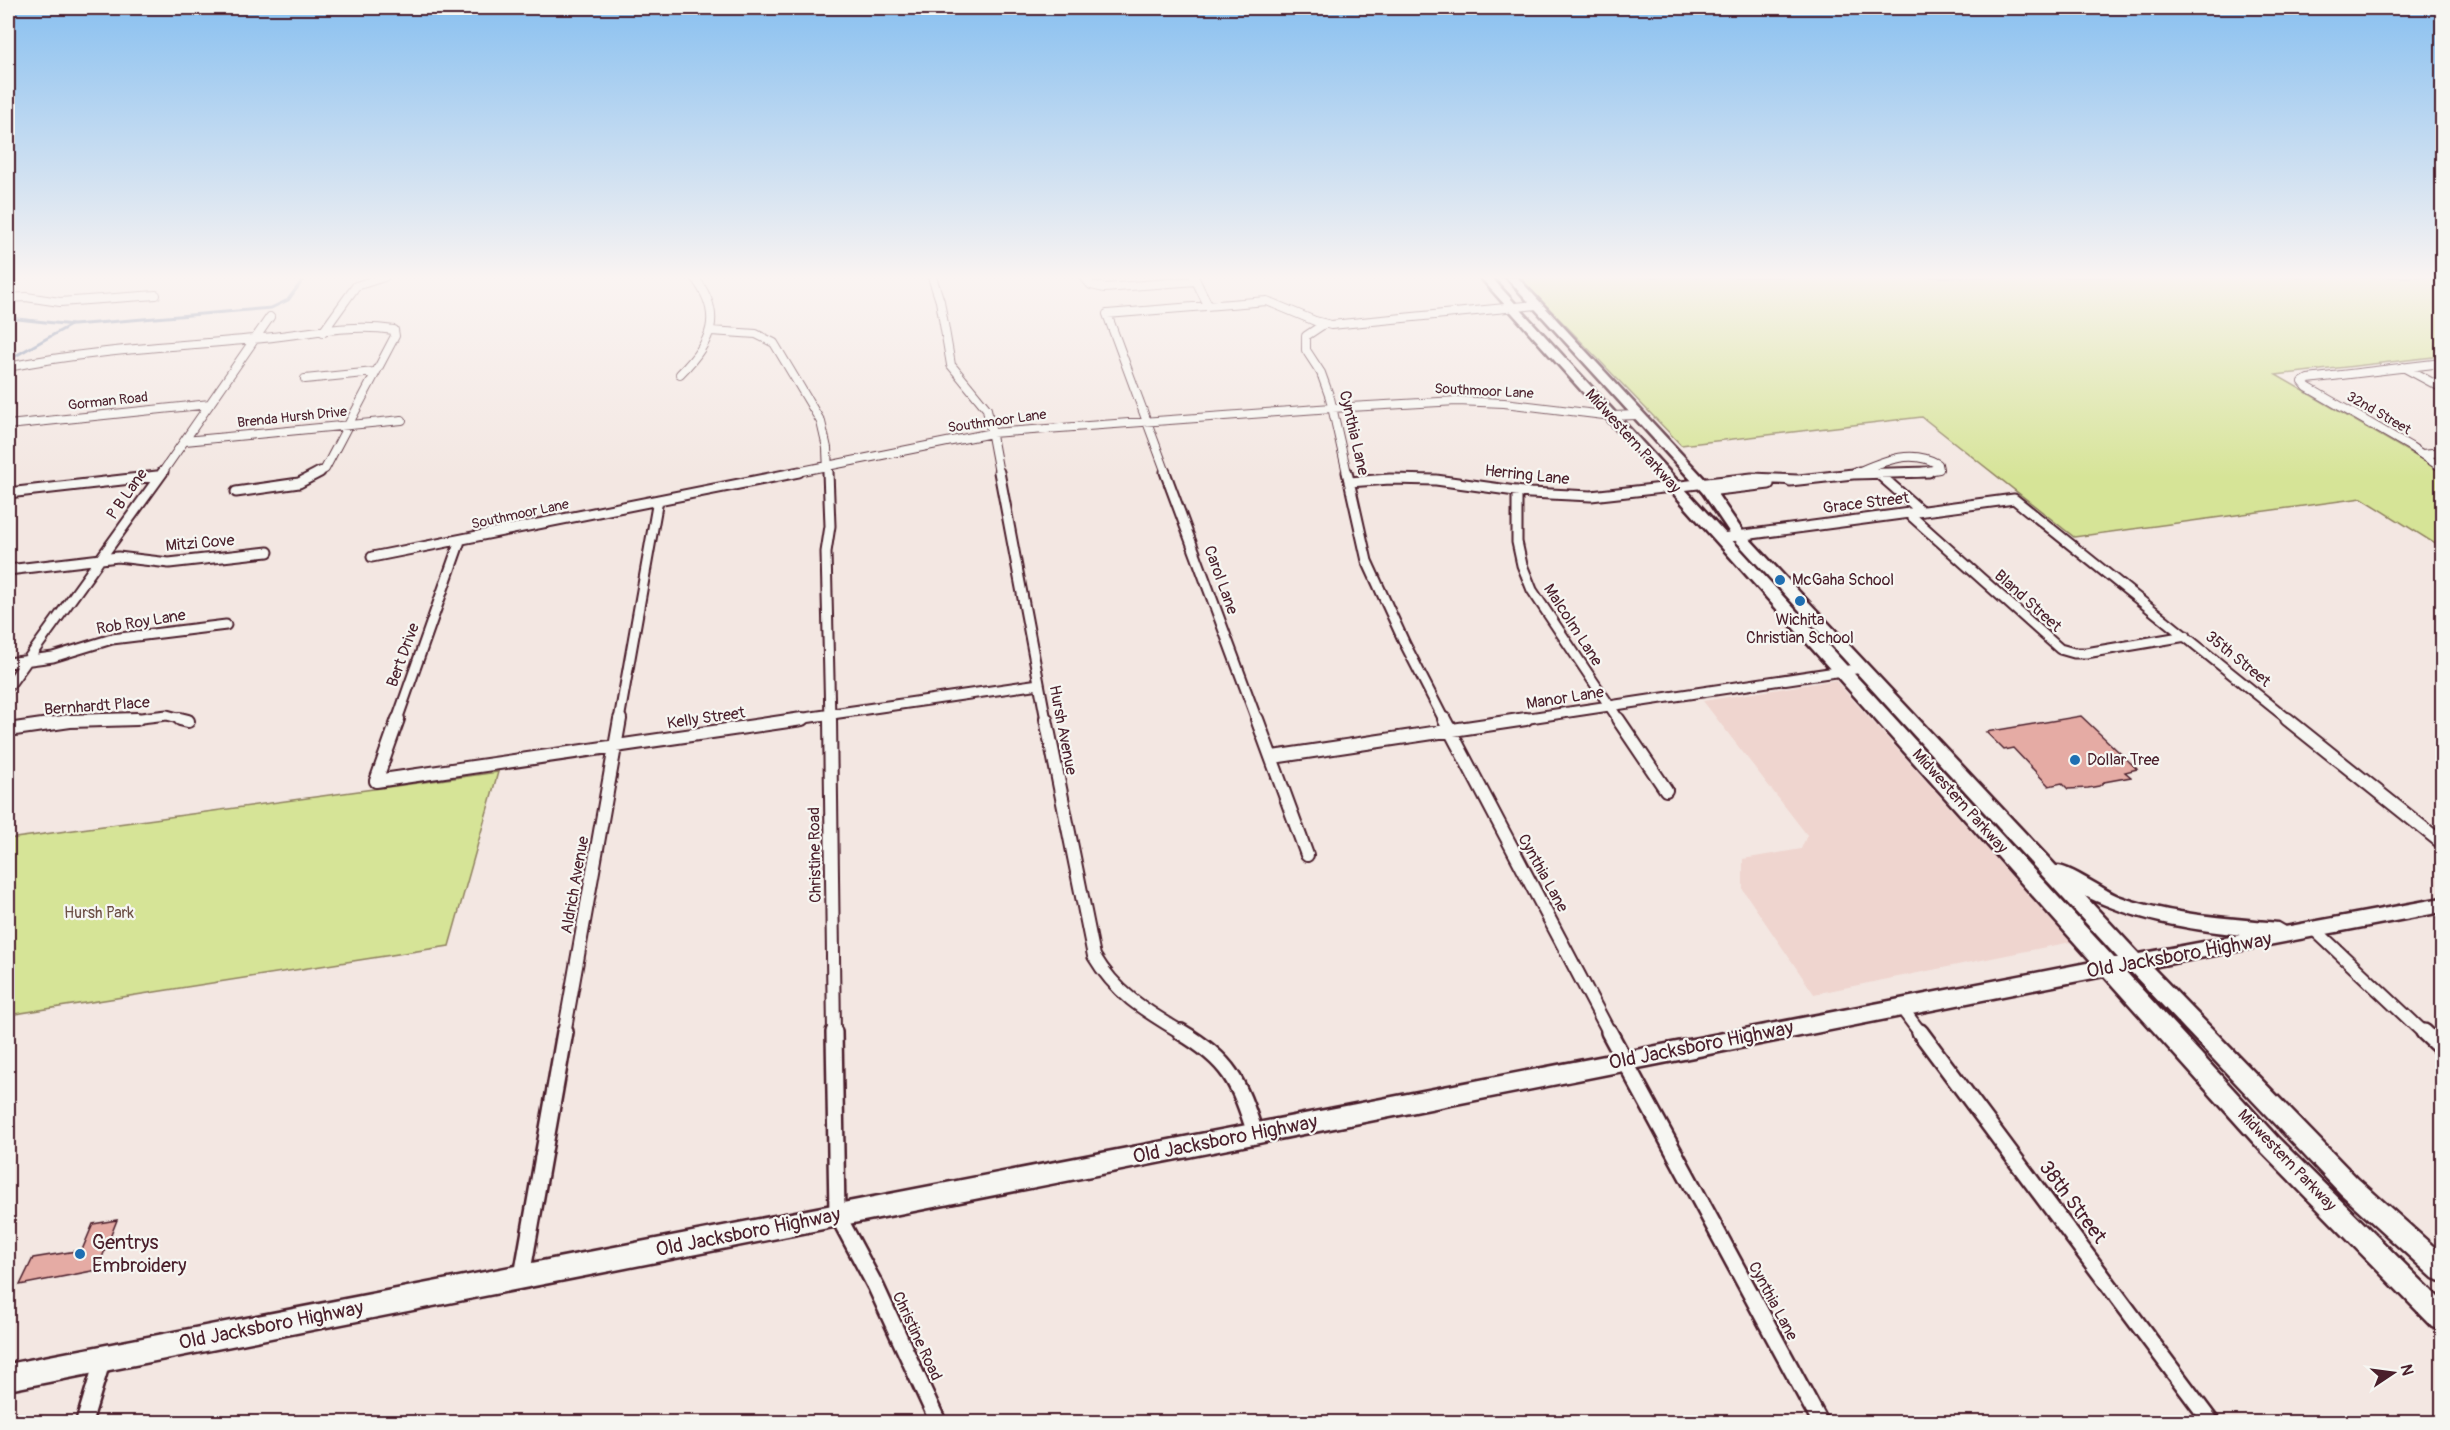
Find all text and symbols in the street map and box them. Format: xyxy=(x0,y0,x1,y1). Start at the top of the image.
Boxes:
street label: Southmoor Lane xyxy=(1434,380,1534,402)
street label: Midwestern Parkway xyxy=(1581,385,1685,497)
street label: Gorman Road xyxy=(67,388,149,414)
street label: 32nd Street xyxy=(2344,388,2414,438)
street label: Cynthia Lane xyxy=(1335,389,1373,477)
street label: Brenda Hursh Drive xyxy=(236,403,348,431)
street label: Southmoor Lane xyxy=(947,406,1047,436)
street label: Herring Lane xyxy=(1484,461,1570,489)
street label: P B Lane xyxy=(102,465,152,523)
street label: Grace Street xyxy=(1822,488,1911,518)
street label: Southmoor Lane xyxy=(470,495,570,533)
street label: Mitzi Cove xyxy=(165,530,235,556)
street label: Carol Lane xyxy=(1199,543,1243,617)
street label: Bland Street xyxy=(1990,566,2066,637)
place label: McGaha School xyxy=(1792,570,1894,590)
marker: McGaha School xyxy=(1773,573,1787,587)
street label: Malcolm Lane xyxy=(1539,580,1607,670)
marker: Wichita Christian School xyxy=(1793,594,1807,608)
street label: Rob Roy Lane xyxy=(95,605,187,639)
place label: Wichita Christian School xyxy=(1746,610,1854,648)
street label: Bert Drive xyxy=(382,620,424,690)
street label: 35th Street xyxy=(2201,627,2275,692)
street label: Manor Lane xyxy=(1525,682,1605,714)
street label: Hursh Avenue xyxy=(1044,683,1082,777)
street label: Bernhardt Place xyxy=(43,692,151,720)
street label: Kelly Street xyxy=(666,703,747,733)
street label: Midwestern Parkway xyxy=(1908,745,2012,857)
place label: Dollar Tree xyxy=(2087,750,2160,770)
marker: Dollar Tree xyxy=(2068,753,2082,767)
street label: Christine Road xyxy=(804,807,826,903)
street label: Cynthia Lane xyxy=(1513,830,1573,916)
street label: Aldrich Avenue xyxy=(557,834,593,935)
park label: Hursh Park xyxy=(64,903,134,923)
street label: Old Jacksboro Highway xyxy=(2085,926,2274,984)
street label: Old Jacksboro Highway xyxy=(1607,1015,1796,1075)
street label: Midwestern Parkway xyxy=(2233,1105,2341,1215)
street label: Old Jacksboro Highway xyxy=(1131,1109,1320,1169)
street label: 38th Street xyxy=(2034,1156,2113,1249)
street label: Old Jacksboro Highway xyxy=(654,1202,843,1262)
place label: Gentrys Embroidery xyxy=(92,1230,187,1278)
marker: Gentrys Embroidery xyxy=(73,1247,87,1261)
street label: Cynthia Lane xyxy=(1744,1258,1802,1344)
street label: Christine Road xyxy=(888,1288,946,1384)
street label: Old Jacksboro Highway xyxy=(177,1295,366,1355)
north arrow xyxy=(2363,1343,2423,1403)
text: N xyxy=(2396,1362,2418,1378)

